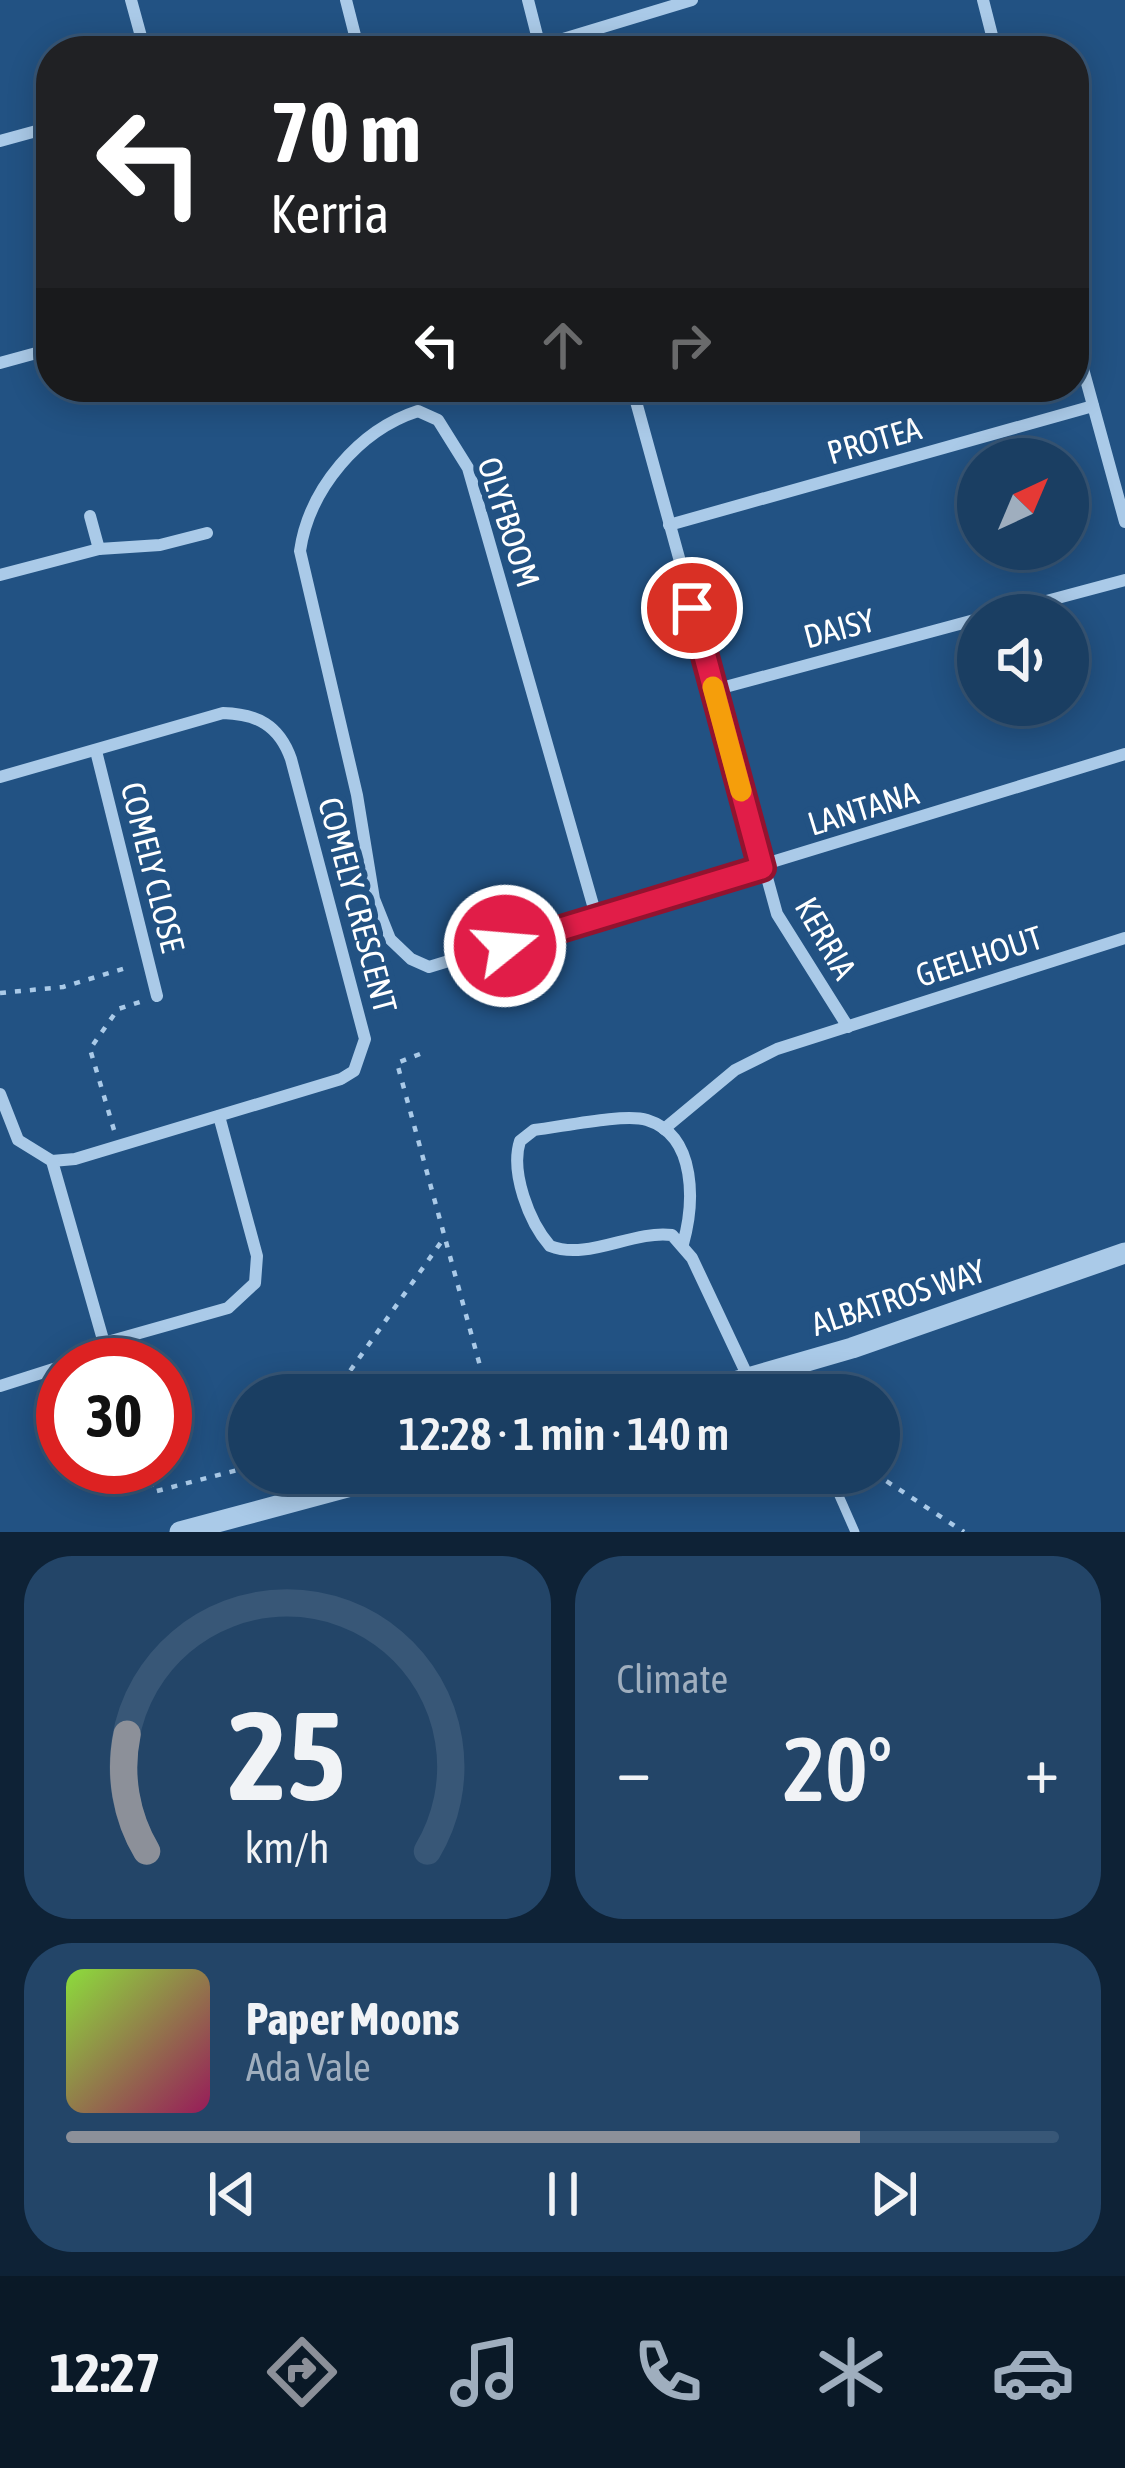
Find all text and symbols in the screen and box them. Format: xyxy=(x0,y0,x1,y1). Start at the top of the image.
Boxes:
icon: left xyxy=(72,84,228,240)
text: 70 m xyxy=(270,84,421,180)
text: Kerria xyxy=(270,183,389,244)
icon: left xyxy=(404,312,470,378)
icon: ahead xyxy=(530,312,596,378)
icon: right xyxy=(656,312,722,378)
street label: PROTEA xyxy=(823,408,926,471)
north arrow xyxy=(957,438,1089,570)
map controls xyxy=(957,438,1089,726)
street label: OLYFBOOM xyxy=(470,452,548,592)
pin xyxy=(641,557,743,659)
icon: arrive xyxy=(659,575,725,641)
button: sound xyxy=(957,594,1089,726)
street label: DAISY xyxy=(799,600,879,656)
street label: LANTANA xyxy=(803,773,924,843)
street label: COMELY CLOSE xyxy=(114,778,192,956)
street label: COMELY CRESCENT xyxy=(311,793,405,1017)
position arrow xyxy=(442,883,568,1009)
street label: KERRIA xyxy=(788,890,865,986)
street label: GEELHOUT xyxy=(911,918,1048,994)
street label: ALBATROS WAY xyxy=(806,1251,990,1343)
speed limit sign: 30 xyxy=(36,1338,192,1494)
text: 12:28 · 1 min · 140 m xyxy=(399,1408,729,1460)
text: Climate xyxy=(617,1657,728,1701)
text: 25 xyxy=(229,1683,346,1826)
text: 20° xyxy=(783,1717,892,1820)
text: − xyxy=(617,1731,651,1807)
text: + xyxy=(1025,1731,1059,1807)
text: km/h xyxy=(245,1822,330,1871)
text: Paper Moons xyxy=(246,1993,459,2045)
text: Ada Vale xyxy=(246,2045,371,2089)
icon: previous xyxy=(199,2161,265,2227)
icon: pause xyxy=(530,2161,596,2227)
icon: next xyxy=(861,2161,927,2227)
icon: directions xyxy=(260,2330,344,2414)
icon: music xyxy=(443,2330,527,2414)
icon: phone xyxy=(626,2330,710,2414)
icon: climate xyxy=(809,2330,893,2414)
icon: car xyxy=(991,2330,1075,2414)
text: 12:27 xyxy=(49,2342,161,2403)

